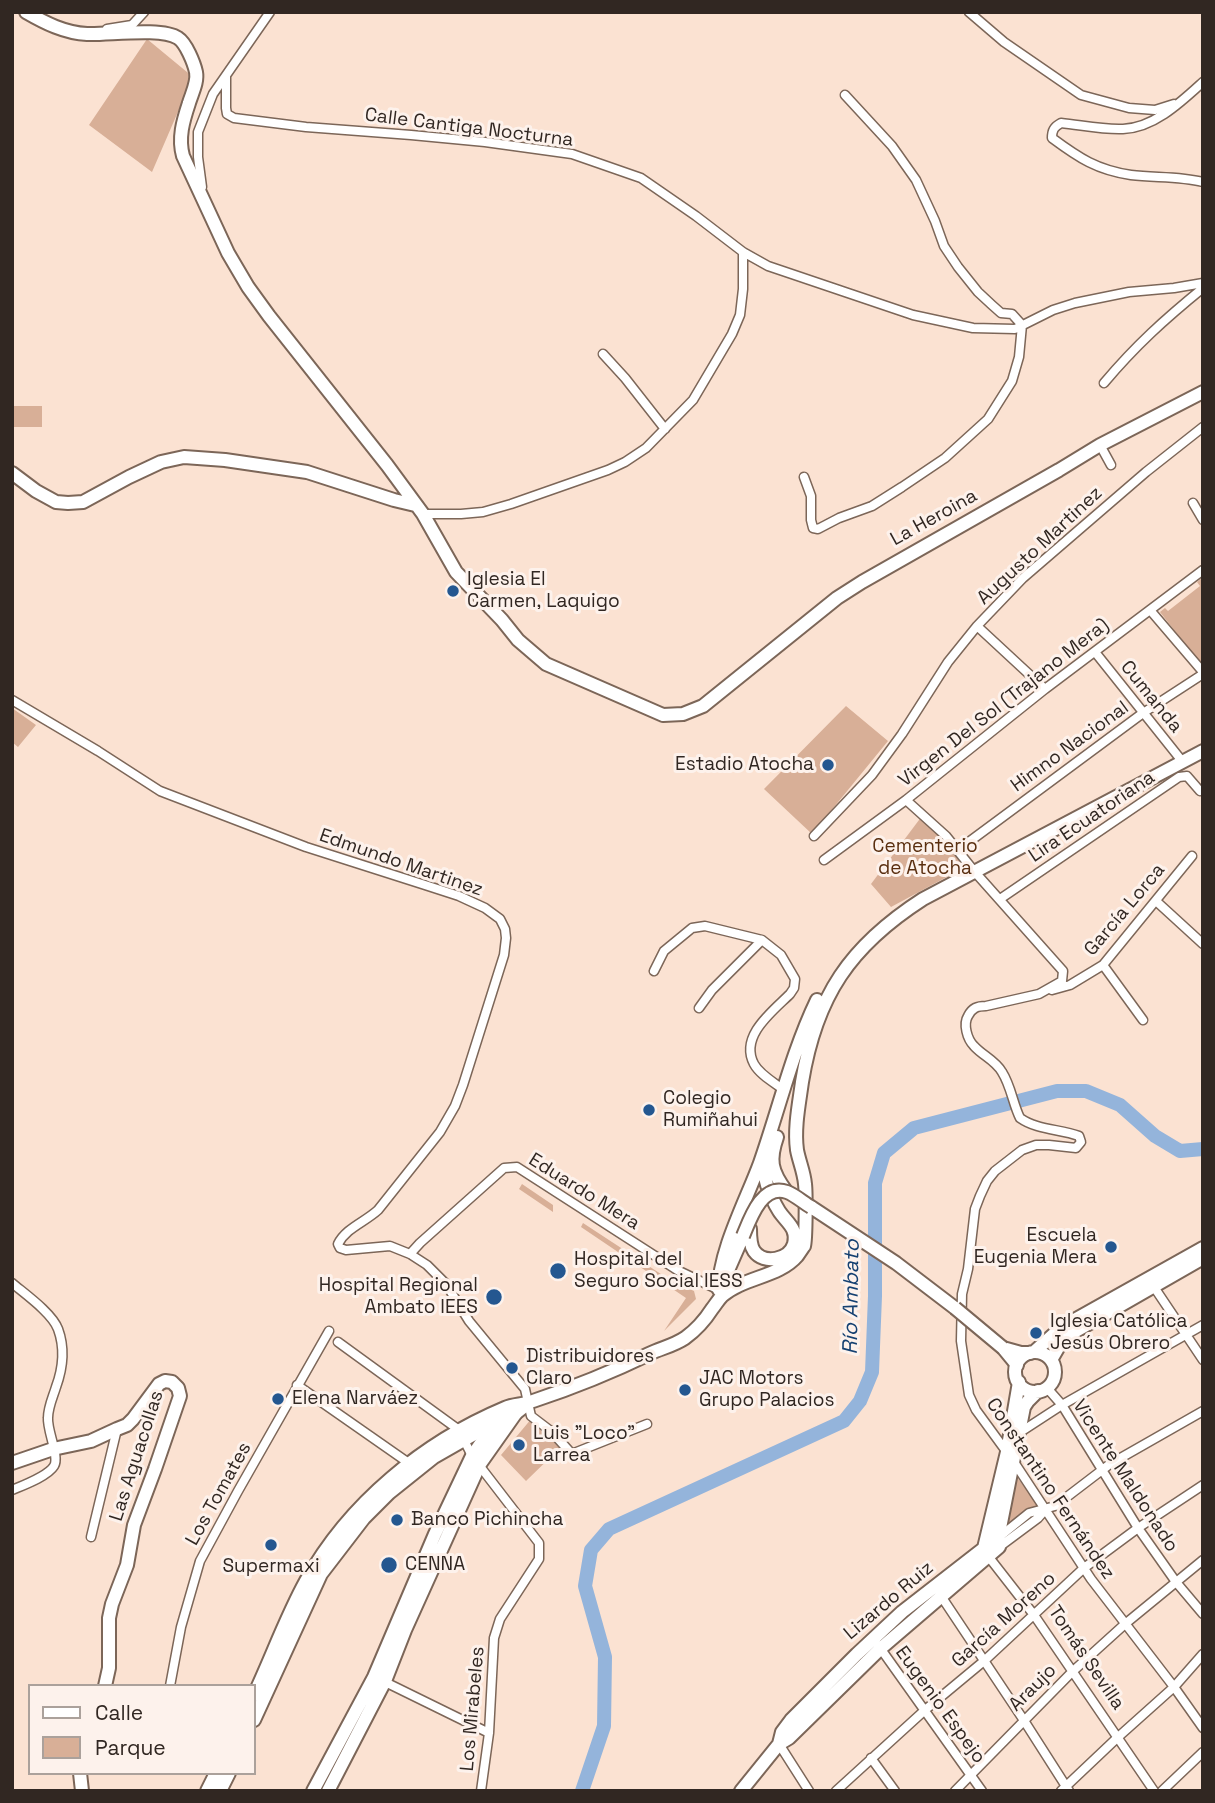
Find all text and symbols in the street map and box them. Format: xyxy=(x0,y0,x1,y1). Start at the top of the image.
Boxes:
street label: Calle Cantiga Nocturna xyxy=(363,104,575,152)
street label: Augusto Martinez xyxy=(973,482,1107,610)
street label: La Heroina xyxy=(887,485,981,551)
place label: Iglesia El Carmen, Laquigo xyxy=(467,569,620,613)
marker: Iglesia El Carmen, Laquigo xyxy=(445,583,461,599)
street label: Virgen Del Sol (Trajano Mera) xyxy=(894,614,1114,792)
street label: Cumanda xyxy=(1115,656,1187,738)
street label: Himno Nacional xyxy=(1007,697,1133,797)
place label: Estadio Atocha xyxy=(675,754,814,776)
marker: Estadio Atocha xyxy=(820,757,836,773)
street label: Lira Ecuatoriana xyxy=(1025,766,1159,868)
street label: Edmundo Martinez xyxy=(316,824,486,902)
park label: Cementerio de Atocha xyxy=(872,836,978,880)
street label: García Lorca xyxy=(1080,859,1170,961)
place label: Colegio Rumiñahui xyxy=(663,1088,758,1132)
marker: Colegio Rumiñahui xyxy=(641,1102,657,1118)
street label: Eduardo Mera xyxy=(524,1149,644,1235)
place label: Escuela Eugenia Mera xyxy=(974,1225,1097,1269)
water label: Río Ambato xyxy=(838,1239,866,1355)
marker: Escuela Eugenia Mera xyxy=(1103,1239,1119,1255)
place label: Hospital del Seguro Social IESS xyxy=(574,1249,743,1293)
marker: Hospital del Seguro Social IESS xyxy=(548,1261,568,1281)
place label: Hospital Regional Ambato IEES xyxy=(319,1275,478,1319)
marker: Hospital Regional Ambato IEES xyxy=(484,1287,504,1307)
place label: Iglesia Católica Jesús Obrero xyxy=(1050,1311,1187,1355)
marker: Iglesia Católica Jesús Obrero xyxy=(1028,1325,1044,1341)
place label: Distribuidores Claro xyxy=(526,1346,654,1390)
marker: Distribuidores Claro xyxy=(504,1360,520,1376)
place label: JAC Motors Grupo Palacios xyxy=(699,1368,834,1412)
marker: JAC Motors Grupo Palacios xyxy=(677,1382,693,1398)
street label: Las Aguacollas xyxy=(105,1388,169,1524)
place label: Elena Narváez xyxy=(292,1388,418,1410)
marker: Elena Narváez xyxy=(270,1391,286,1407)
street label: Constantino Fernández xyxy=(981,1394,1119,1584)
street label: Vicente Maldonado xyxy=(1067,1395,1183,1557)
place label: Luis "Loco" Larrea xyxy=(533,1423,635,1467)
marker: Luis "Loco" Larrea xyxy=(511,1437,527,1453)
street label: Los Tomates xyxy=(181,1439,257,1549)
place label: Banco Pichincha xyxy=(411,1509,563,1531)
marker: Banco Pichincha xyxy=(389,1512,405,1528)
marker: Supermaxi xyxy=(263,1537,279,1553)
place label: CENNA xyxy=(405,1554,465,1576)
marker: CENNA xyxy=(379,1555,399,1575)
place label: Supermaxi xyxy=(222,1556,320,1578)
street label: Lizardo Ruiz xyxy=(840,1557,938,1645)
street label: García Moreno xyxy=(947,1567,1061,1673)
street label: Tomás Sevilla xyxy=(1043,1602,1129,1714)
street label: Eugenio Espejo xyxy=(890,1642,990,1768)
street label: Los Mirabeles xyxy=(456,1646,490,1772)
street label: Araujo xyxy=(1005,1660,1061,1716)
legend xyxy=(28,1684,256,1775)
text: Calle xyxy=(95,1699,143,1726)
text: Parque xyxy=(95,1734,166,1761)

